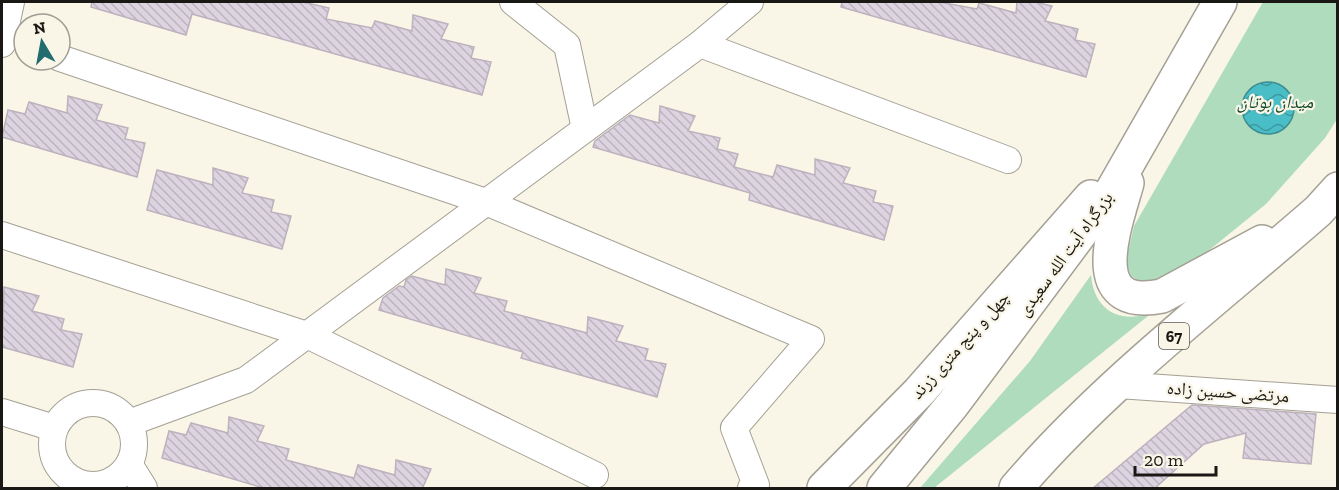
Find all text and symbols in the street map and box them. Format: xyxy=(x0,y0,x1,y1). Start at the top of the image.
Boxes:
north arrow xyxy=(12,12,72,72)
text: N xyxy=(32,17,47,38)
park label: میدان بوتان xyxy=(1237,91,1314,113)
street label: بزرگراه آیت الله سعیدی xyxy=(1012,187,1118,321)
street label: چهل و پنج متری زرند xyxy=(906,287,1015,404)
road number: 67 xyxy=(1159,323,1189,349)
street label: مرتضی حسین زاده xyxy=(1166,377,1290,407)
scale bar xyxy=(1135,439,1216,477)
text: 20 m xyxy=(1144,449,1184,471)

